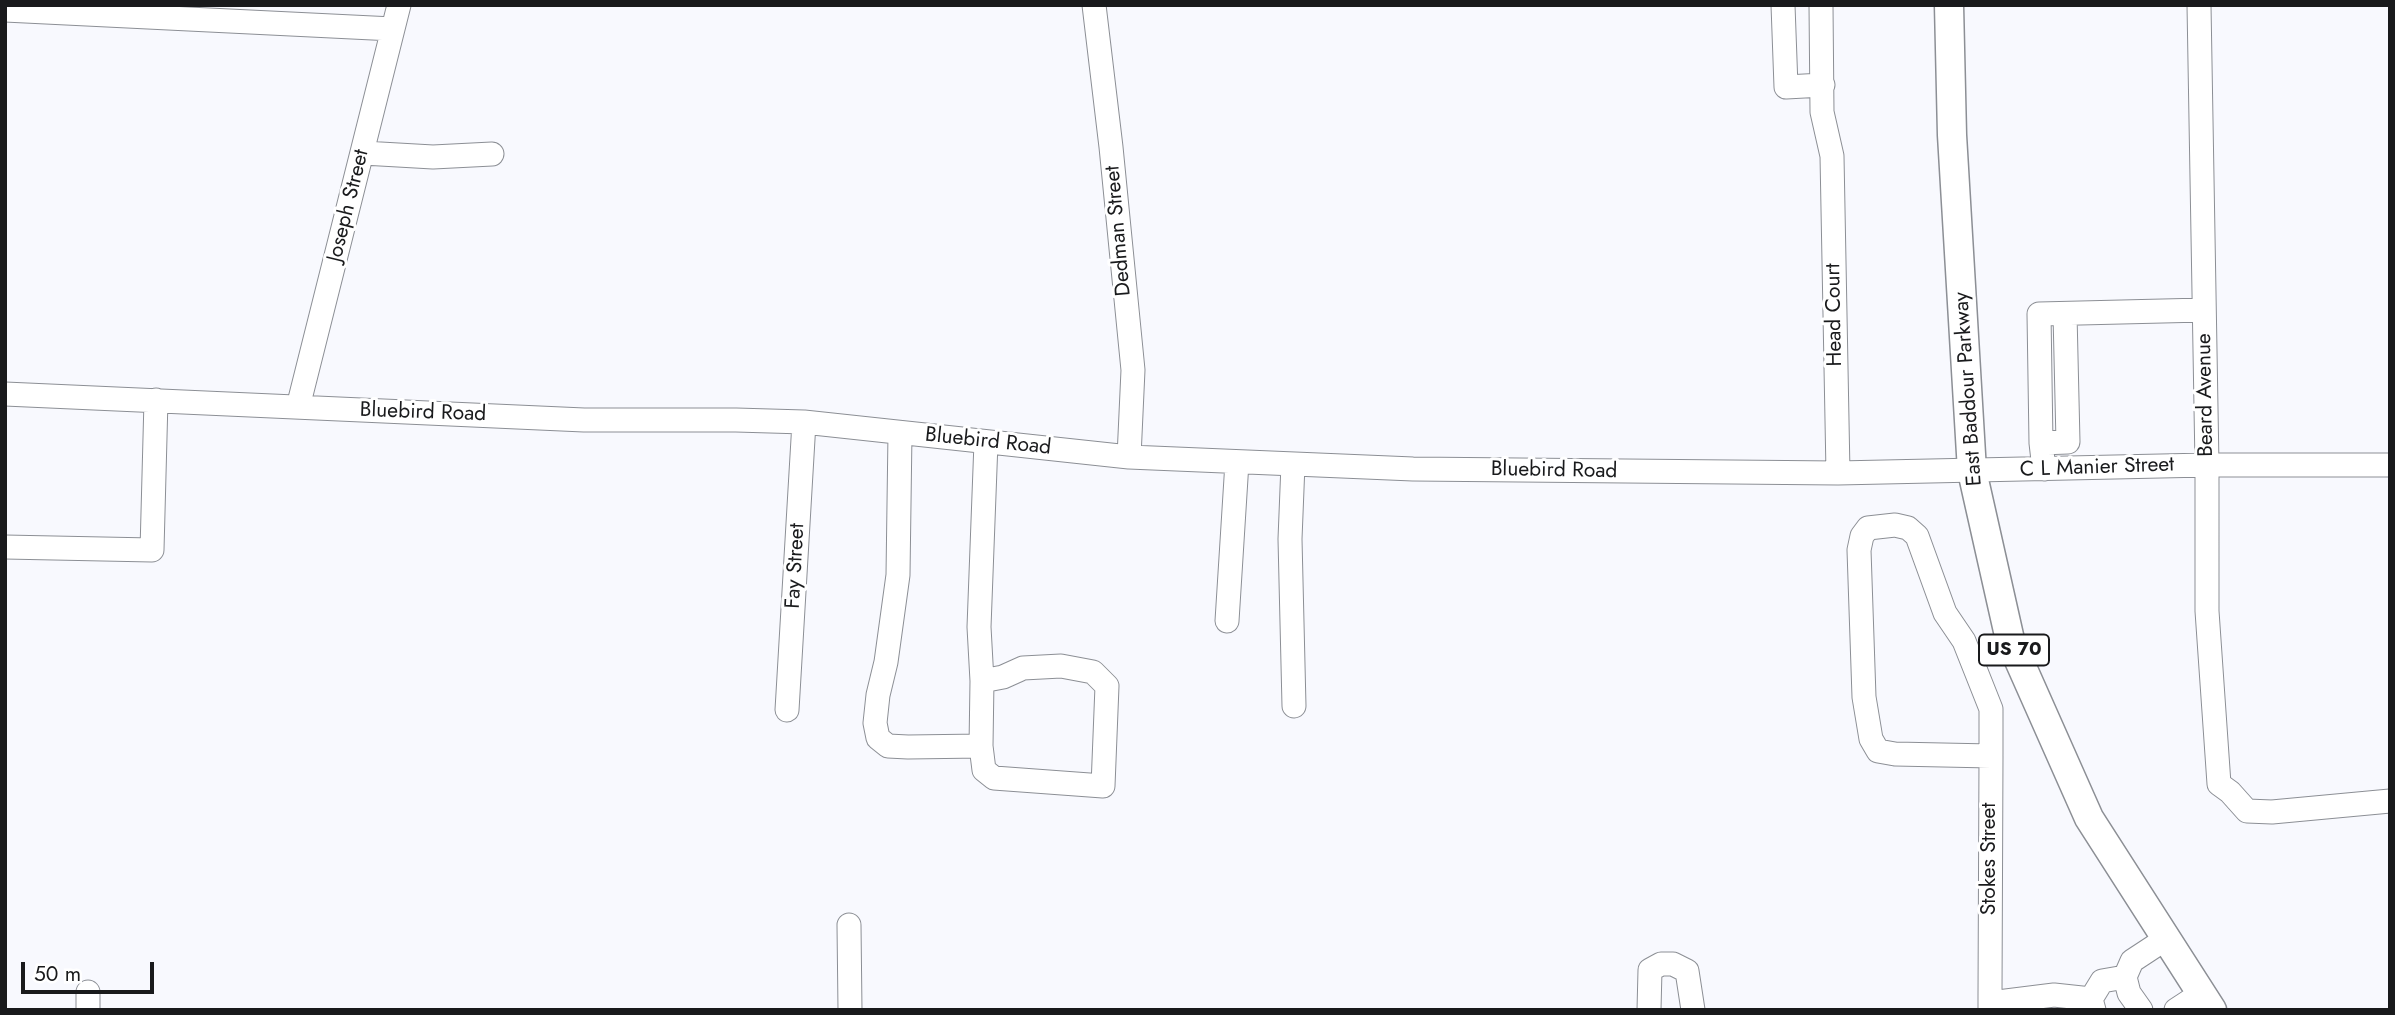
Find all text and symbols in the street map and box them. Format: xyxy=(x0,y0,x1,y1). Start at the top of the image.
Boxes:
street label: Joseph Street xyxy=(323,147,375,265)
street label: Dedman Street xyxy=(1101,165,1137,297)
street label: Head Court xyxy=(1822,263,1848,367)
street label: East Baddour Parkway xyxy=(1950,291,1988,487)
street label: Beard Avenue xyxy=(2192,333,2220,457)
street label: Bluebird Road xyxy=(359,398,487,428)
street label: Bluebird Road xyxy=(924,423,1052,461)
street label: C L Manier Street xyxy=(2019,453,2175,483)
street label: Bluebird Road xyxy=(1490,457,1618,485)
street label: Fay Street xyxy=(781,523,811,609)
road number: US 70 xyxy=(1979,635,2049,666)
street label: Stokes Street xyxy=(1977,803,2003,915)
scale bar xyxy=(24,948,158,992)
text: 50 m xyxy=(34,959,81,989)

